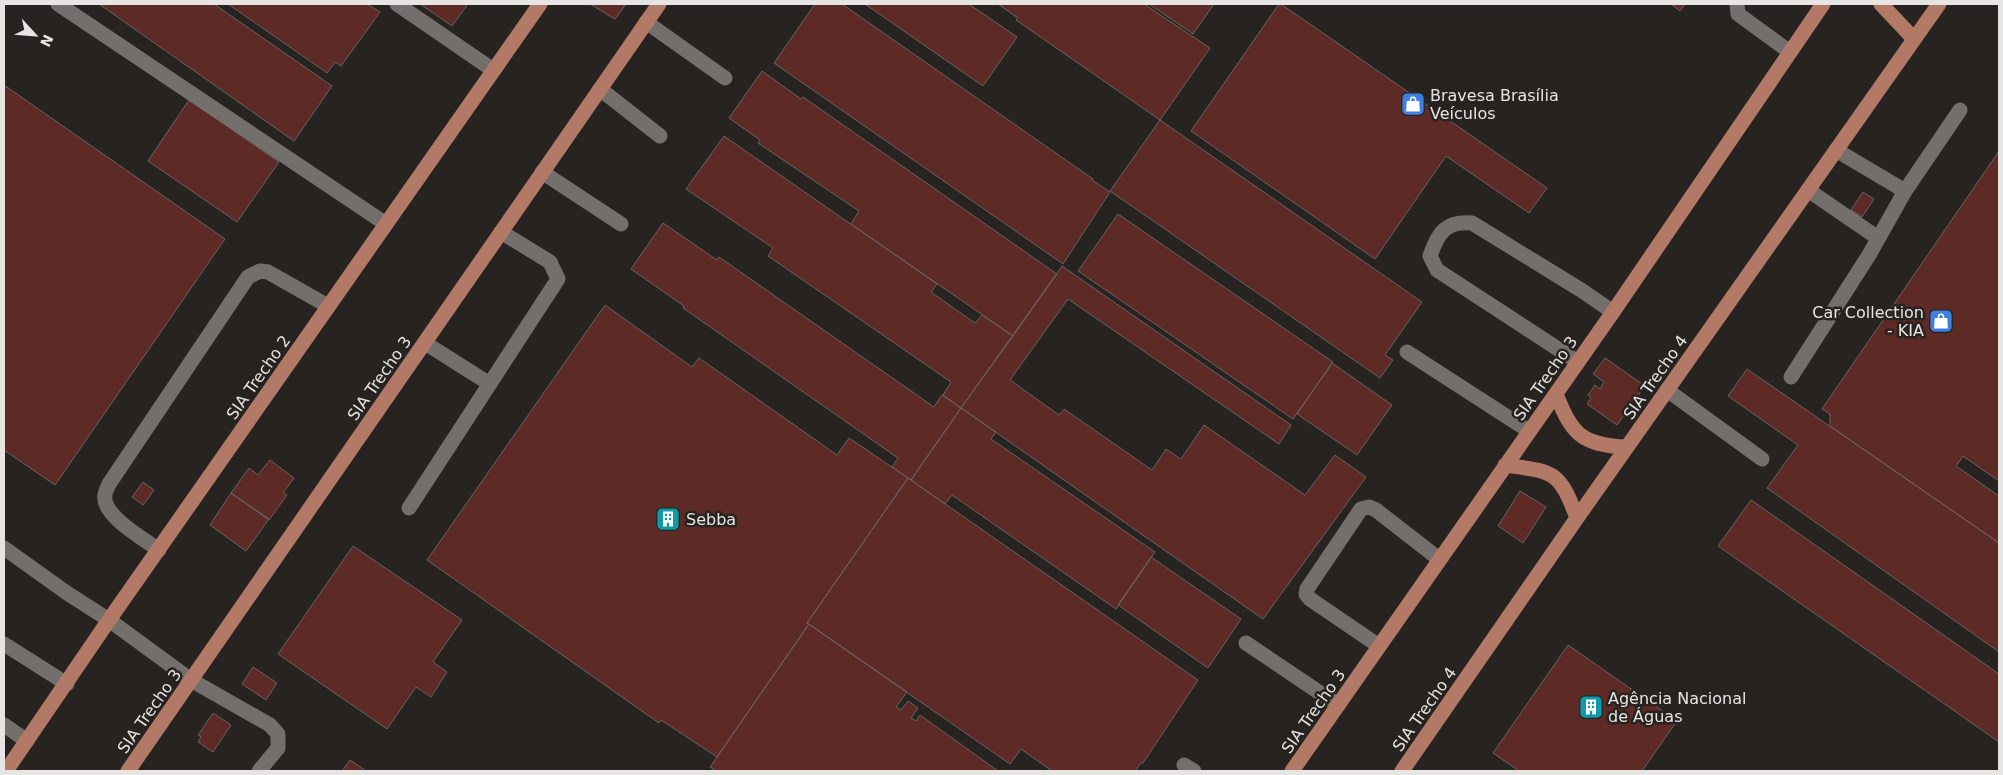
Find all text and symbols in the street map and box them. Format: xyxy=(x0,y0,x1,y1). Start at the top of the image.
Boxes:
north arrow xyxy=(10,10,60,60)
text: N xyxy=(37,32,56,49)
place label: Bravesa Brasília Veículos xyxy=(1430,86,1559,123)
shop icon: Bravesa Brasília Veículos xyxy=(1400,91,1426,117)
place label: Car Collection - KIA xyxy=(1812,303,1924,340)
shop icon: Car Collection - KIA xyxy=(1928,308,1954,334)
street label: SIA Trecho 2 xyxy=(222,332,294,423)
street label: SIA Trecho 4 xyxy=(1619,332,1691,423)
street label: SIA Trecho 3 xyxy=(343,333,415,424)
street label: SIA Trecho 3 xyxy=(1509,333,1581,424)
building icon: Sebba xyxy=(655,506,681,532)
place label: Sebba xyxy=(686,510,736,529)
street label: SIA Trecho 4 xyxy=(1388,664,1460,755)
street label: SIA Trecho 3 xyxy=(113,666,185,757)
street label: SIA Trecho 3 xyxy=(1277,666,1349,757)
place label: Agência Nacional de Águas xyxy=(1608,689,1746,726)
building icon: Agência Nacional de Águas xyxy=(1578,694,1604,720)

